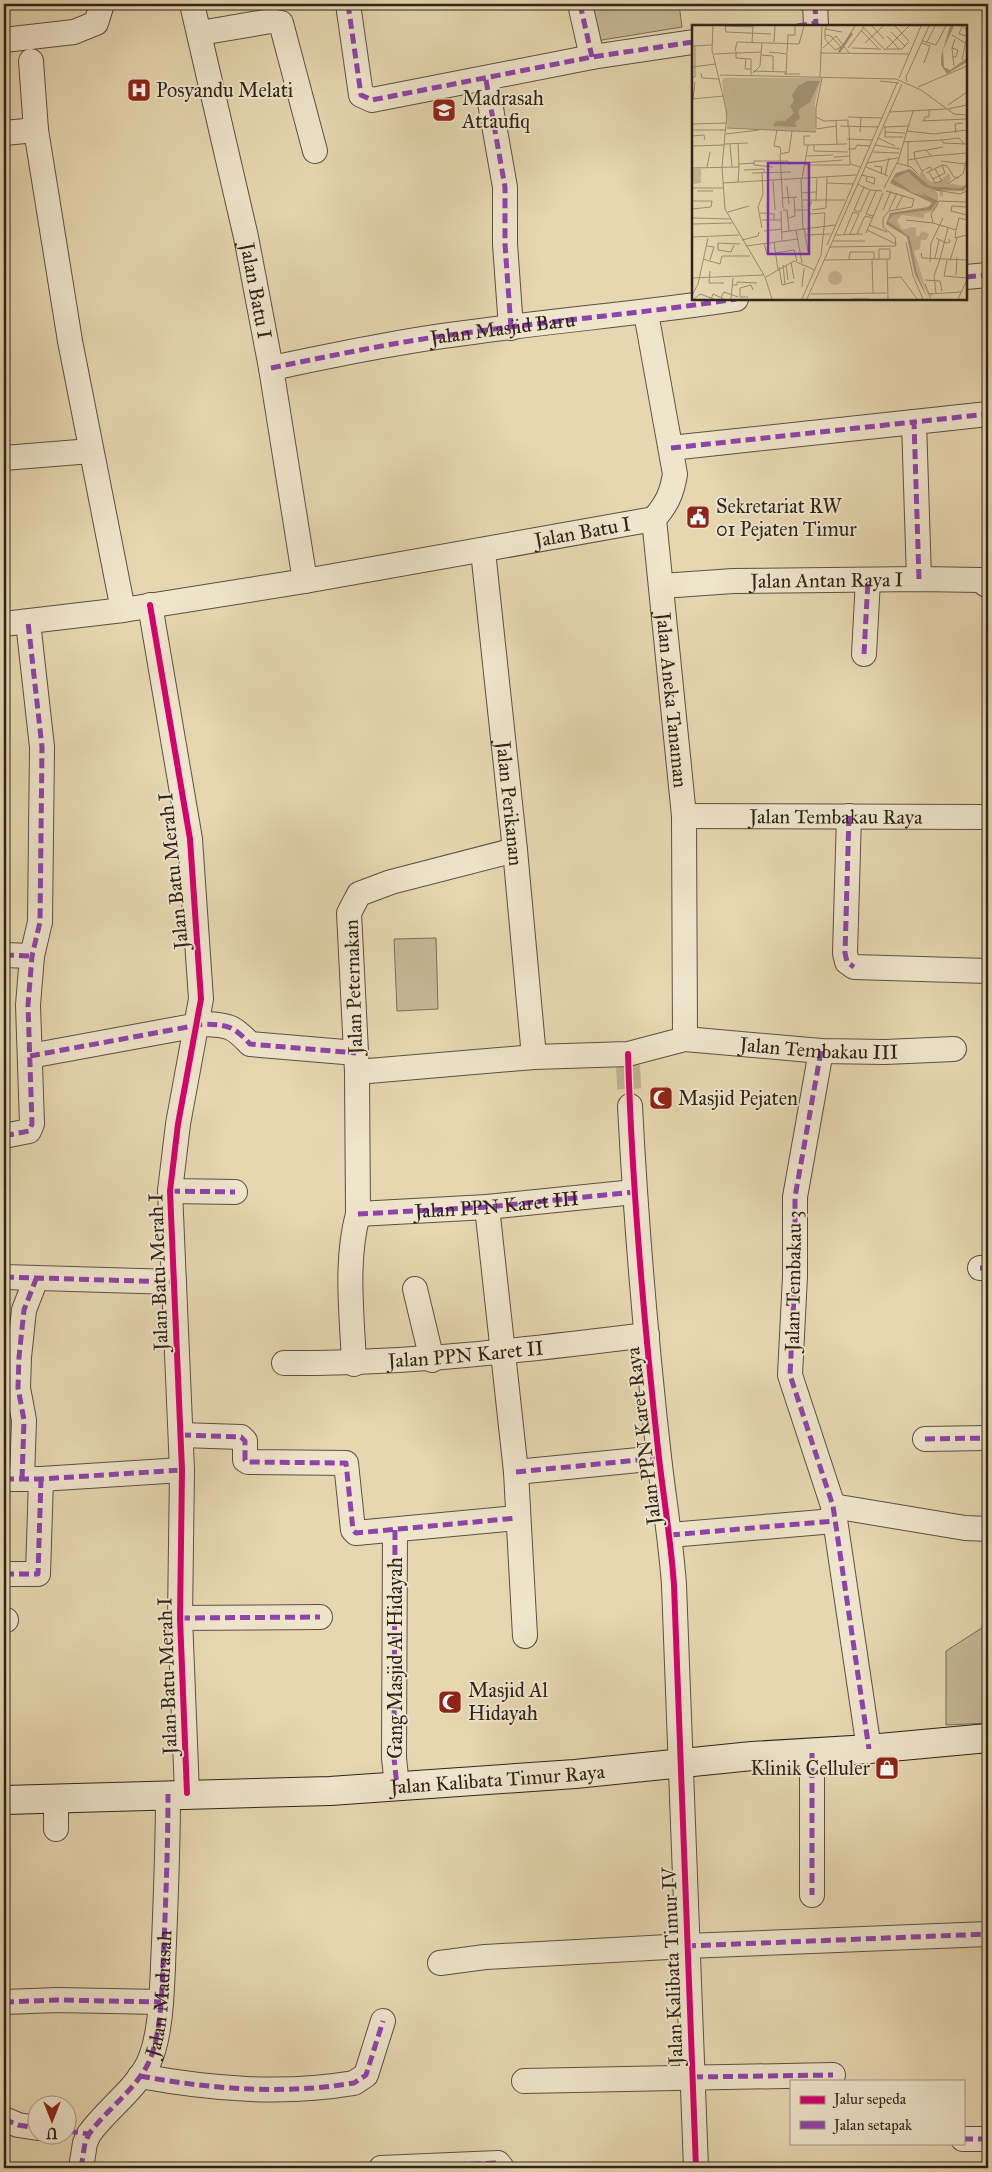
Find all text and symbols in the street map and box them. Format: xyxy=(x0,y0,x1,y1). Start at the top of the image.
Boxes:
inset map xyxy=(692,25,967,300)
hospital icon: Posyandu Melati xyxy=(126,77,152,103)
place label: Posyandu Melati xyxy=(156,78,294,102)
place label: Madrasah Attaufiq xyxy=(461,86,544,134)
school or university icon: Madrasah Attaufiq xyxy=(431,97,457,123)
street label: Jalan Batu I xyxy=(234,239,277,341)
street label: Jalan Masjid Baru xyxy=(426,307,577,351)
place label: Sekretariat RW 01 Pejaten Timur xyxy=(716,494,857,541)
public building icon: Sekretariat RW 01 Pejaten Timur xyxy=(685,504,711,530)
street label: Jalan Batu I xyxy=(531,511,633,553)
street label: Jalan Antan Raya I xyxy=(748,567,903,594)
street label: Jalan Aneka Tanaman xyxy=(650,609,693,789)
street label: Jalan Perikanan xyxy=(490,738,528,867)
street label: Jalan Batu Merah I xyxy=(153,791,194,953)
street label: Jalan Tembakau Raya xyxy=(747,804,923,829)
street label: Jalan Peternakan xyxy=(339,919,368,1057)
street label: Jalan Tembakau III xyxy=(737,1032,899,1064)
mosque icon: Masjid Pejaten xyxy=(648,1085,674,1111)
place label: Masjid Pejaten xyxy=(678,1086,798,1110)
street label: Jalan PPN Karet III xyxy=(412,1186,580,1224)
street label: Jalan Batu Merah I xyxy=(143,1193,174,1353)
street label: Jalan Tembakau 3 xyxy=(780,1210,807,1354)
street label: Jalan PPN Karet II xyxy=(385,1335,545,1374)
street label: Jalan PPN Karet Raya xyxy=(620,1345,667,1528)
street label: Gang Masjid Al Hidayah xyxy=(383,1557,408,1759)
street label: Jalan Batu Merah I xyxy=(152,1597,183,1757)
place label: Masjid Al Hidayah xyxy=(468,1678,548,1725)
mosque icon: Masjid Al Hidayah xyxy=(437,1689,463,1715)
shop icon: Klinik Celluler xyxy=(874,1755,900,1781)
place label: Klinik Celluler xyxy=(750,1756,870,1780)
street label: Jalan Kalibata Timur Raya xyxy=(387,1759,606,1800)
street label: Jalan Kalibata Timur IV xyxy=(657,1866,689,2067)
street label: Jalan Madrasah xyxy=(139,1930,177,2062)
legend xyxy=(790,2080,964,2144)
text: Jalur sepeda xyxy=(832,2090,907,2109)
north arrow xyxy=(28,2094,78,2144)
text: Jalan setapak xyxy=(832,2116,912,2135)
text: U xyxy=(46,2124,58,2141)

